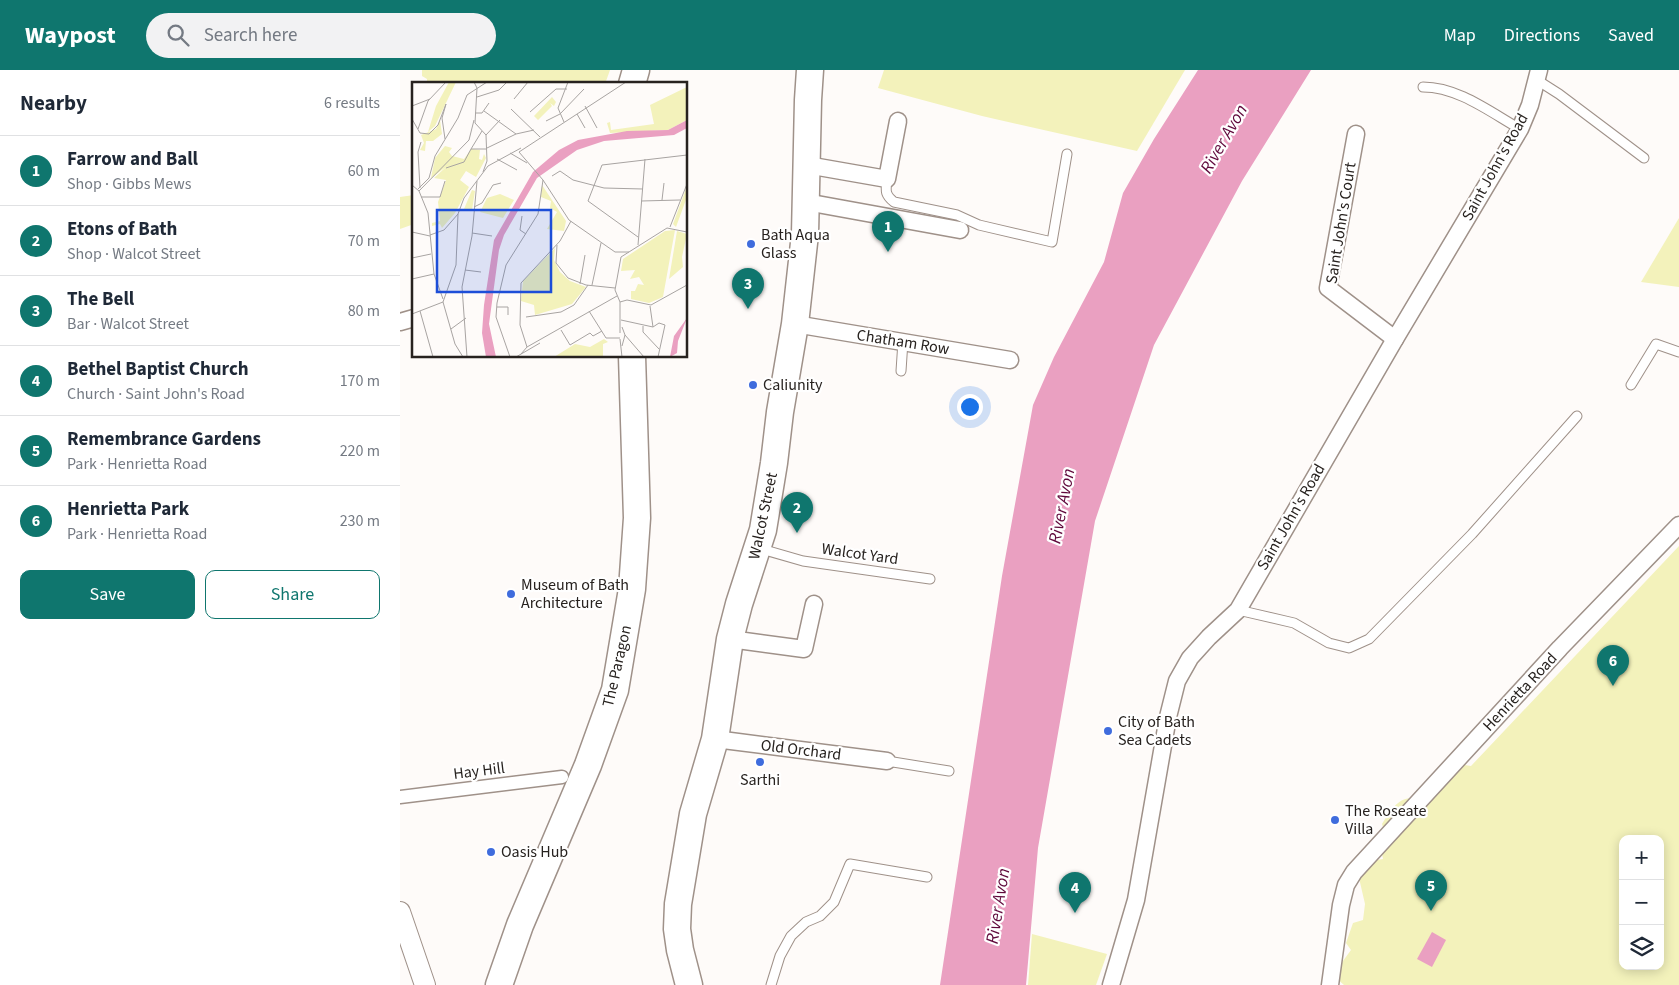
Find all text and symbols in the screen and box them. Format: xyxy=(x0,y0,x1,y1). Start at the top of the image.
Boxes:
search box xyxy=(146,13,496,58)
text: Waypost xyxy=(25,18,116,53)
icon: search xyxy=(164,21,192,49)
text: Search here xyxy=(204,22,297,49)
text: Map xyxy=(1444,23,1476,48)
text: Directions xyxy=(1504,23,1580,48)
text: Saved xyxy=(1608,23,1654,48)
inset map xyxy=(412,82,688,358)
text: Nearby xyxy=(20,88,87,118)
text: 6 results xyxy=(324,92,380,114)
water label: River Avon xyxy=(1194,100,1254,178)
street label: Saint John's Road xyxy=(1456,109,1534,225)
text: Farrow and Ball xyxy=(67,146,198,173)
text: 1 xyxy=(32,160,40,182)
text: 60 m xyxy=(348,160,380,182)
street label: Saint John's Court xyxy=(1321,160,1362,285)
text: Shop · Gibbs Mews xyxy=(67,173,191,195)
pin: 1 xyxy=(872,211,904,252)
text: Etons of Bath xyxy=(67,216,177,243)
place label: Bath Aqua Glass xyxy=(761,224,830,264)
text: 2 xyxy=(32,230,40,252)
text: 70 m xyxy=(348,230,380,252)
marker: Bath Aqua Glass xyxy=(745,238,757,250)
text: Shop · Walcot Street xyxy=(67,243,201,265)
pin: 3 xyxy=(732,268,764,309)
text: The Bell xyxy=(67,286,134,313)
text: 3 xyxy=(32,300,40,322)
text: 80 m xyxy=(348,300,380,322)
text: Bar · Walcot Street xyxy=(67,313,189,335)
street label: Chatham Row xyxy=(855,324,951,360)
text: Bethel Baptist Church xyxy=(67,356,249,383)
text: 4 xyxy=(32,370,40,392)
text: 170 m xyxy=(340,370,380,392)
place label: Caliunity xyxy=(763,374,823,396)
marker: Caliunity xyxy=(747,379,759,391)
text: Church · Saint John's Road xyxy=(67,383,245,405)
your location xyxy=(957,394,983,420)
text: Remembrance Gardens xyxy=(67,426,261,453)
text: 5 xyxy=(32,440,40,462)
text: 220 m xyxy=(340,440,380,462)
text: Park · Henrietta Road xyxy=(67,453,207,475)
street label: Saint John's Road xyxy=(1252,460,1330,574)
water label: River Avon xyxy=(1042,466,1082,546)
street label: Walcot Street xyxy=(743,470,783,562)
pin: 2 xyxy=(781,492,813,533)
text: Henrietta Park xyxy=(67,496,189,523)
text: 6 xyxy=(32,510,40,532)
text: 230 m xyxy=(340,510,380,532)
text: Park · Henrietta Road xyxy=(67,523,207,545)
street label: Walcot Yard xyxy=(820,538,900,570)
button: Save xyxy=(20,570,195,619)
button: Share xyxy=(205,570,380,619)
place label: Museum of Bath Architecture xyxy=(521,574,629,614)
marker: Museum of Bath Architecture xyxy=(505,588,517,600)
street label: The Paragon xyxy=(597,623,637,709)
pin: 6 xyxy=(1597,645,1629,686)
street label: Henrietta Road xyxy=(1478,648,1562,736)
place label: City of Bath Sea Cadets xyxy=(1118,711,1195,751)
marker: City of Bath Sea Cadets xyxy=(1102,725,1114,737)
street label: Old Orchard xyxy=(759,734,843,766)
marker: Sarthi xyxy=(754,756,766,768)
street label: Hay Hill xyxy=(452,757,506,785)
place label: Sarthi xyxy=(740,769,780,791)
place label: The Roseate Villa xyxy=(1345,800,1426,840)
marker: The Roseate Villa xyxy=(1329,814,1341,826)
map controls xyxy=(1619,835,1664,970)
button: + xyxy=(1619,835,1664,880)
place label: Oasis Hub xyxy=(501,841,568,863)
marker: Oasis Hub xyxy=(485,846,497,858)
water label: River Avon xyxy=(980,866,1016,946)
pin: 5 xyxy=(1415,870,1447,911)
pin: 4 xyxy=(1059,872,1091,913)
button: − xyxy=(1619,880,1664,925)
button: layers xyxy=(1619,925,1664,970)

